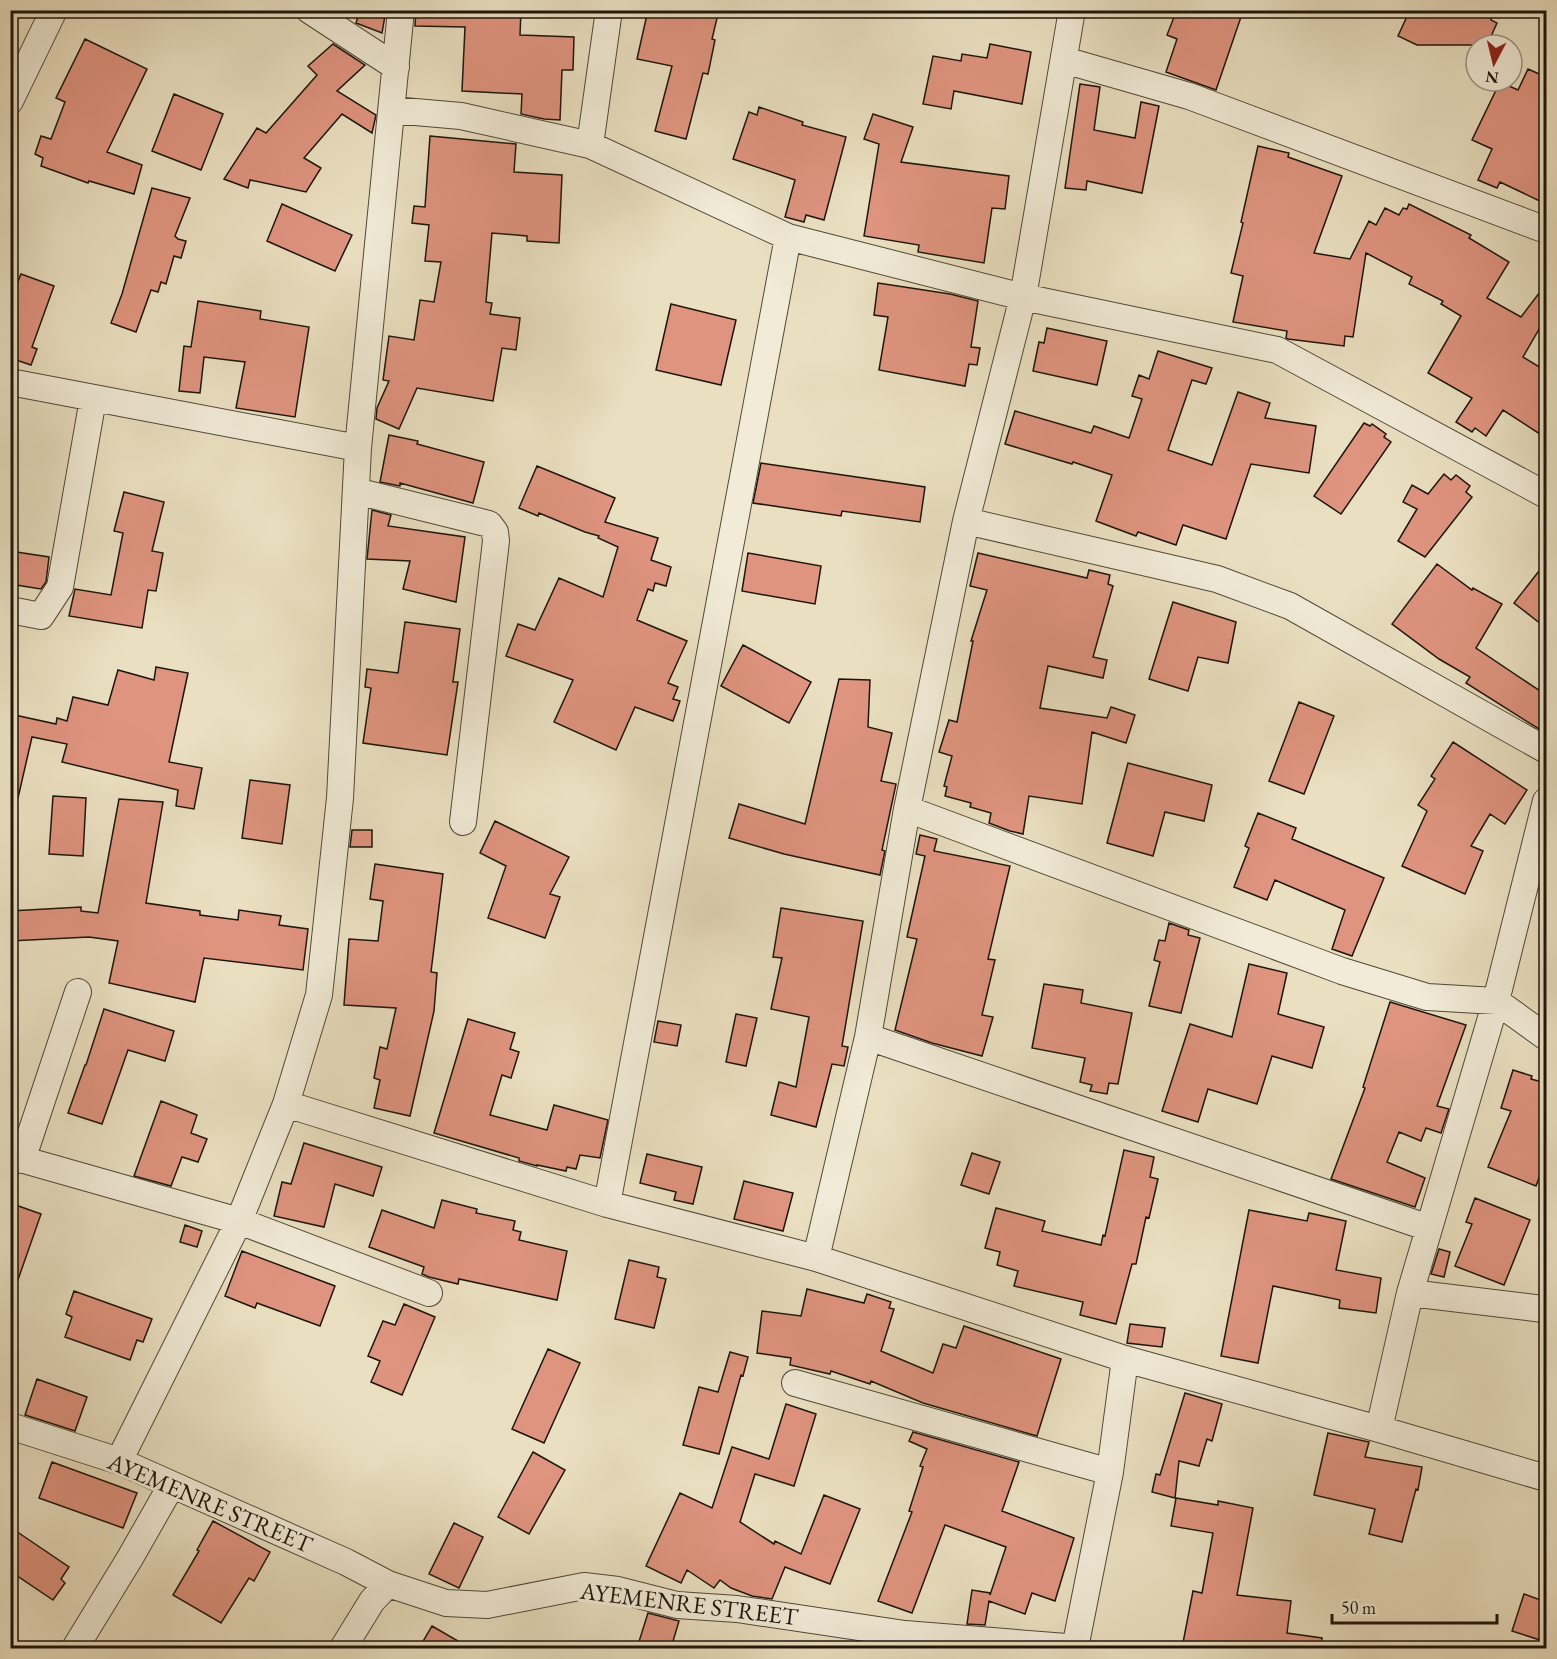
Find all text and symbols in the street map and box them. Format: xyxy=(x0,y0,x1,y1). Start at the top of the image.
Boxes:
north arrow xyxy=(1464,33,1524,93)
text: N xyxy=(1484,66,1500,89)
street label: AYEMENRE STREET xyxy=(102,1445,318,1560)
street label: AYEMENRE STREET xyxy=(577,1575,801,1632)
scale bar xyxy=(1332,1587,1497,1625)
text: 50 m xyxy=(1341,1596,1376,1619)

